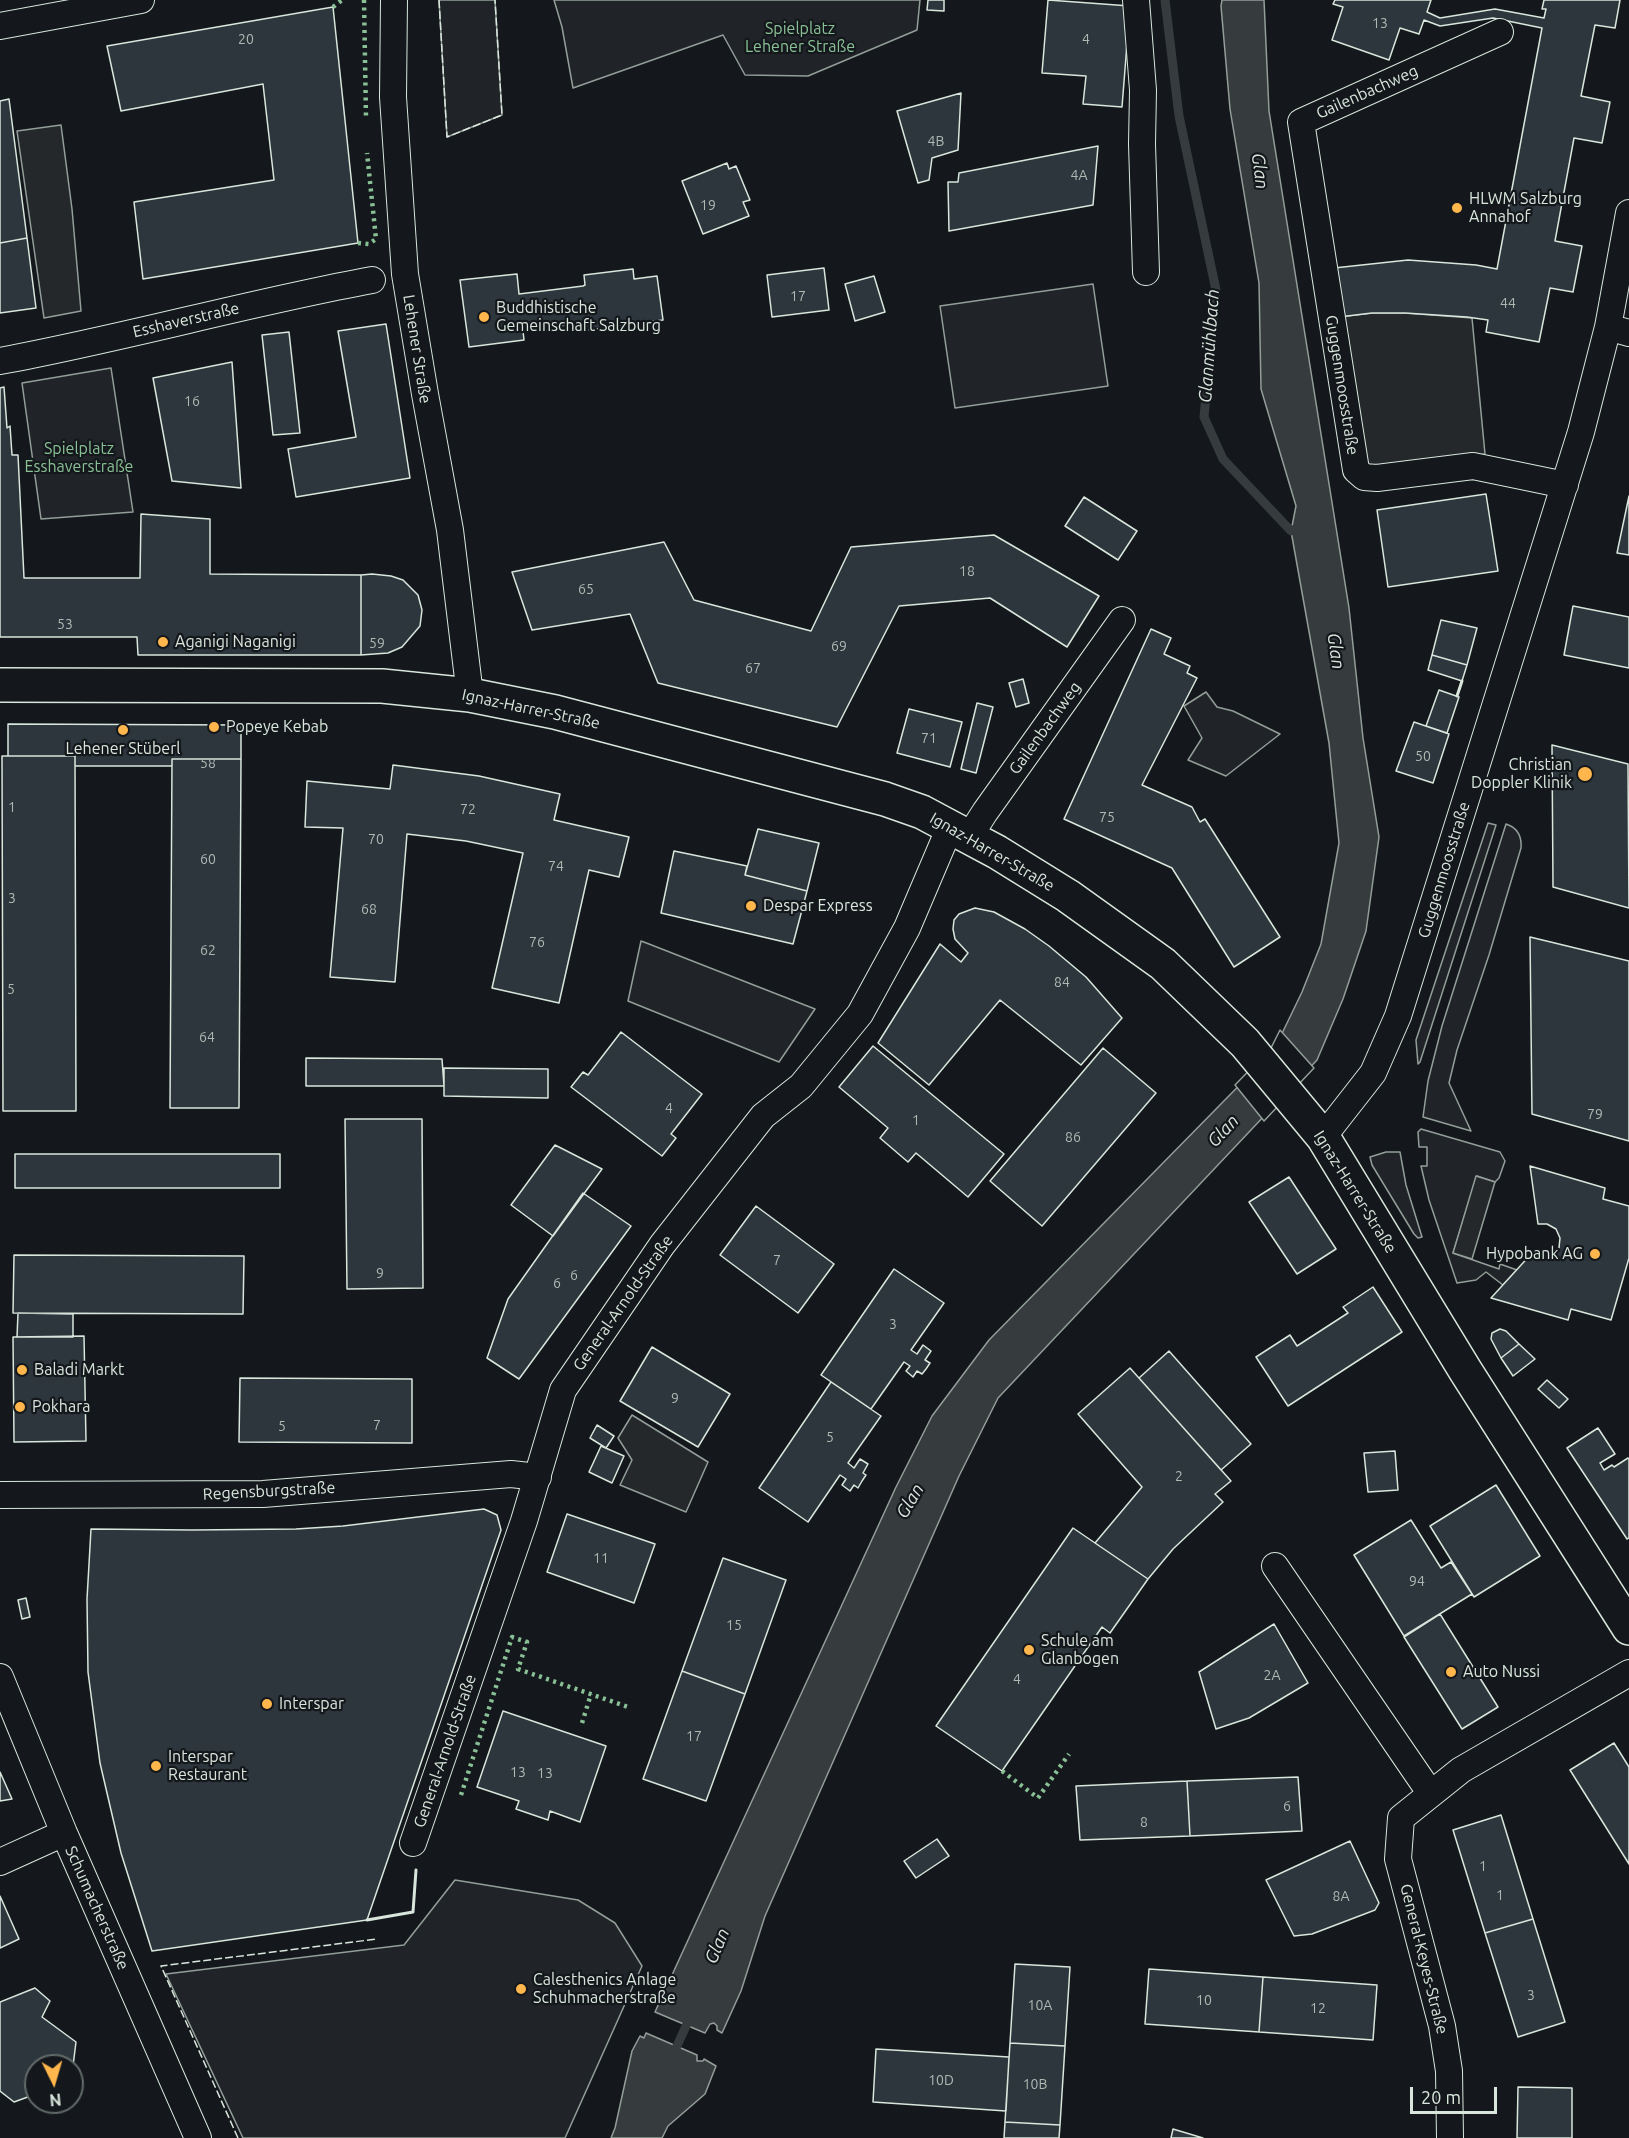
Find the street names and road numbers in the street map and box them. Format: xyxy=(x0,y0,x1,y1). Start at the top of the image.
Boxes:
street label: Gailenbachweg xyxy=(1313,61,1421,123)
street label: Lehener Straße xyxy=(399,293,435,405)
street label: Esshaverstraße xyxy=(131,298,241,342)
street label: Guggenmoosstraße xyxy=(1321,314,1363,456)
street label: Gailenbachweg xyxy=(1005,678,1085,778)
street label: Ignaz-Harrer-Straße xyxy=(460,685,602,733)
street label: Guggenmoosstraße xyxy=(1414,800,1474,940)
street label: Ignaz-Harrer-Straße xyxy=(926,808,1058,896)
street label: Ignaz-Harrer-Straße xyxy=(1310,1127,1400,1257)
street label: General-Arnold-Straße xyxy=(569,1232,677,1374)
street label: Regensburgstraße xyxy=(202,1478,336,1504)
street label: General-Arnold-Straße xyxy=(410,1672,480,1830)
street label: Schumacherstraße xyxy=(61,1843,133,1973)
street label: General-Keyes-Straße xyxy=(1396,1882,1452,2036)

